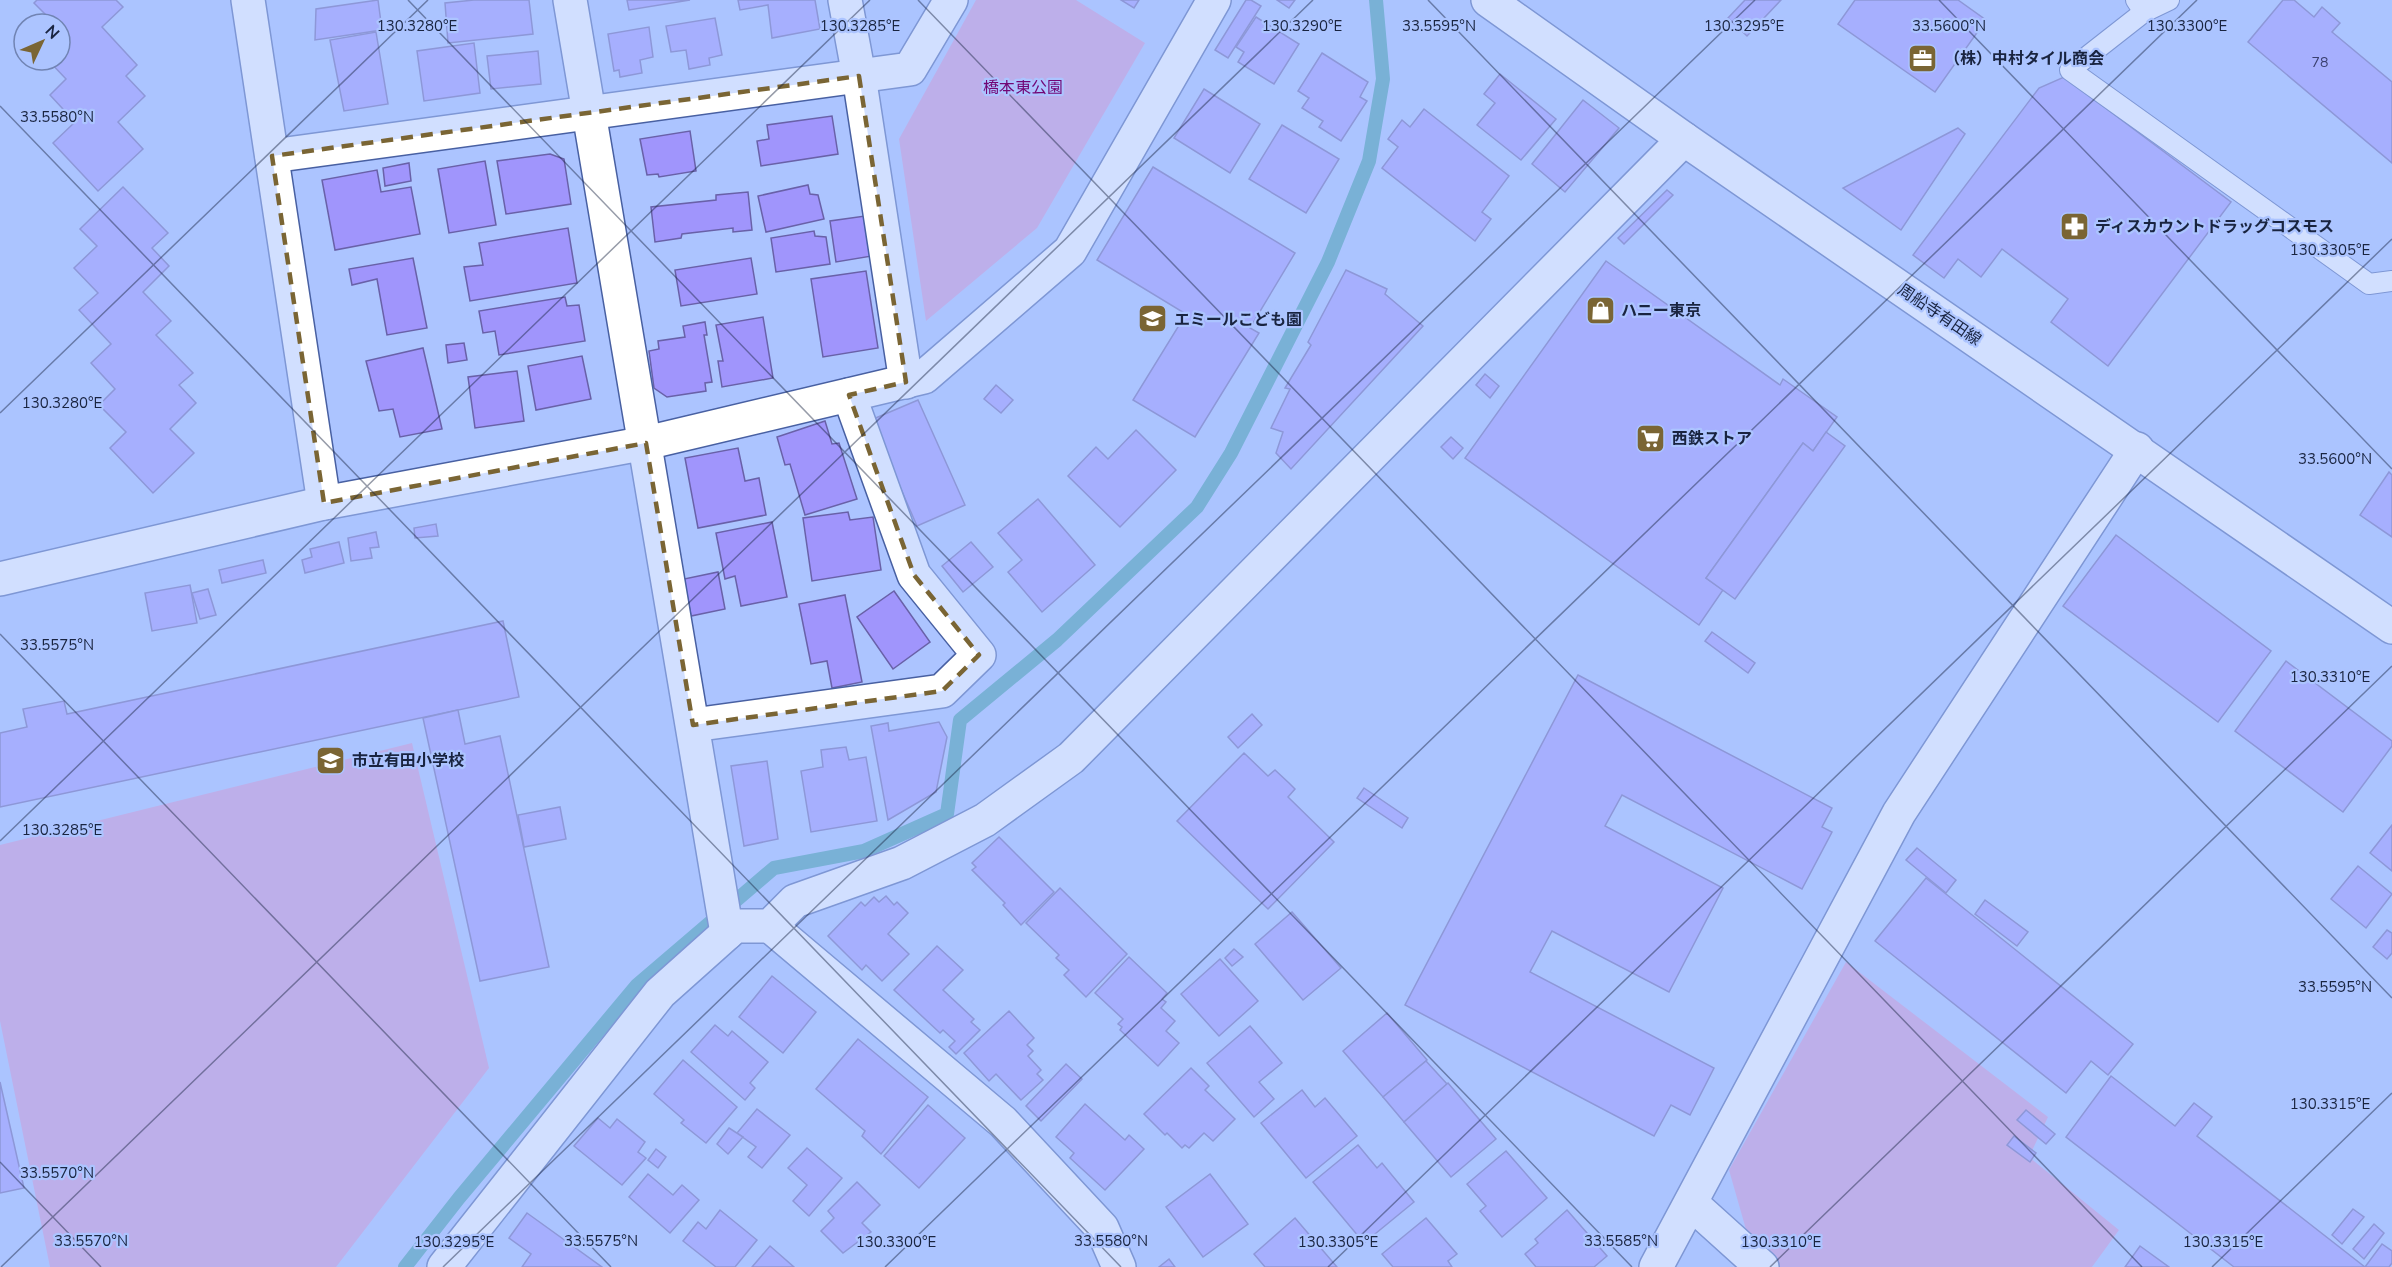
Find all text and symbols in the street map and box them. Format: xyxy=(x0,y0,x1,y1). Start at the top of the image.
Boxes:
north arrow xyxy=(12,12,72,72)
text: 130.3280°E xyxy=(377,16,457,36)
text: 130.3285°E xyxy=(820,16,900,36)
text: 130.3290°E xyxy=(1262,16,1342,36)
text: 33.5595°N xyxy=(1402,16,1476,36)
text: 130.3295°E xyxy=(1704,16,1784,36)
text: 33.5600°N xyxy=(1912,16,1986,36)
text: 130.3300°E xyxy=(2147,16,2227,36)
text: N xyxy=(40,20,64,44)
office icon: （株）中村タイル商会 xyxy=(1907,42,1939,74)
place label: （株）中村タイル商会 xyxy=(1944,48,2104,70)
house number: 78 xyxy=(2312,53,2328,72)
park label: 橋本東公園 xyxy=(983,77,1063,99)
text: 33.5580°N xyxy=(20,107,94,127)
pharmacy icon: ディスカウントドラッグコスモス xyxy=(2058,210,2090,242)
place label: ディスカウントドラッグコスモス xyxy=(2095,216,2334,238)
text: 130.3305°E xyxy=(2290,240,2370,260)
street label: 周船寺有田線 xyxy=(1893,279,1985,351)
shop icon: ハニー東京 xyxy=(1584,294,1616,326)
place label: ハニー東京 xyxy=(1621,300,1701,322)
school or university icon: エミールこども園 xyxy=(1137,303,1169,335)
place label: エミールこども園 xyxy=(1174,309,1302,331)
text: 130.3280°E xyxy=(22,393,102,413)
supermarket icon: 西鉄ストア xyxy=(1635,422,1667,454)
place label: 西鉄ストア xyxy=(1672,428,1752,450)
text: 33.5600°N xyxy=(2298,449,2372,469)
text: 33.5575°N xyxy=(20,635,94,655)
text: 130.3310°E xyxy=(2290,667,2370,687)
school or university icon: 市立有田小学校 xyxy=(315,744,347,776)
place label: 市立有田小学校 xyxy=(352,750,464,772)
text: 130.3285°E xyxy=(22,820,102,840)
text: 33.5595°N xyxy=(2298,977,2372,997)
text: 130.3315°E xyxy=(2290,1094,2370,1114)
text: 33.5570°N xyxy=(20,1163,94,1183)
text: 33.5570°N xyxy=(54,1231,128,1251)
text: 33.5575°N xyxy=(564,1231,638,1251)
text: 33.5580°N xyxy=(1074,1231,1148,1251)
text: 33.5585°N xyxy=(1584,1231,1658,1251)
text: 130.3295°E xyxy=(414,1232,494,1252)
text: 130.3300°E xyxy=(856,1232,936,1252)
text: 130.3305°E xyxy=(1298,1232,1378,1252)
text: 130.3310°E xyxy=(1741,1232,1821,1252)
text: 130.3315°E xyxy=(2183,1232,2263,1252)

